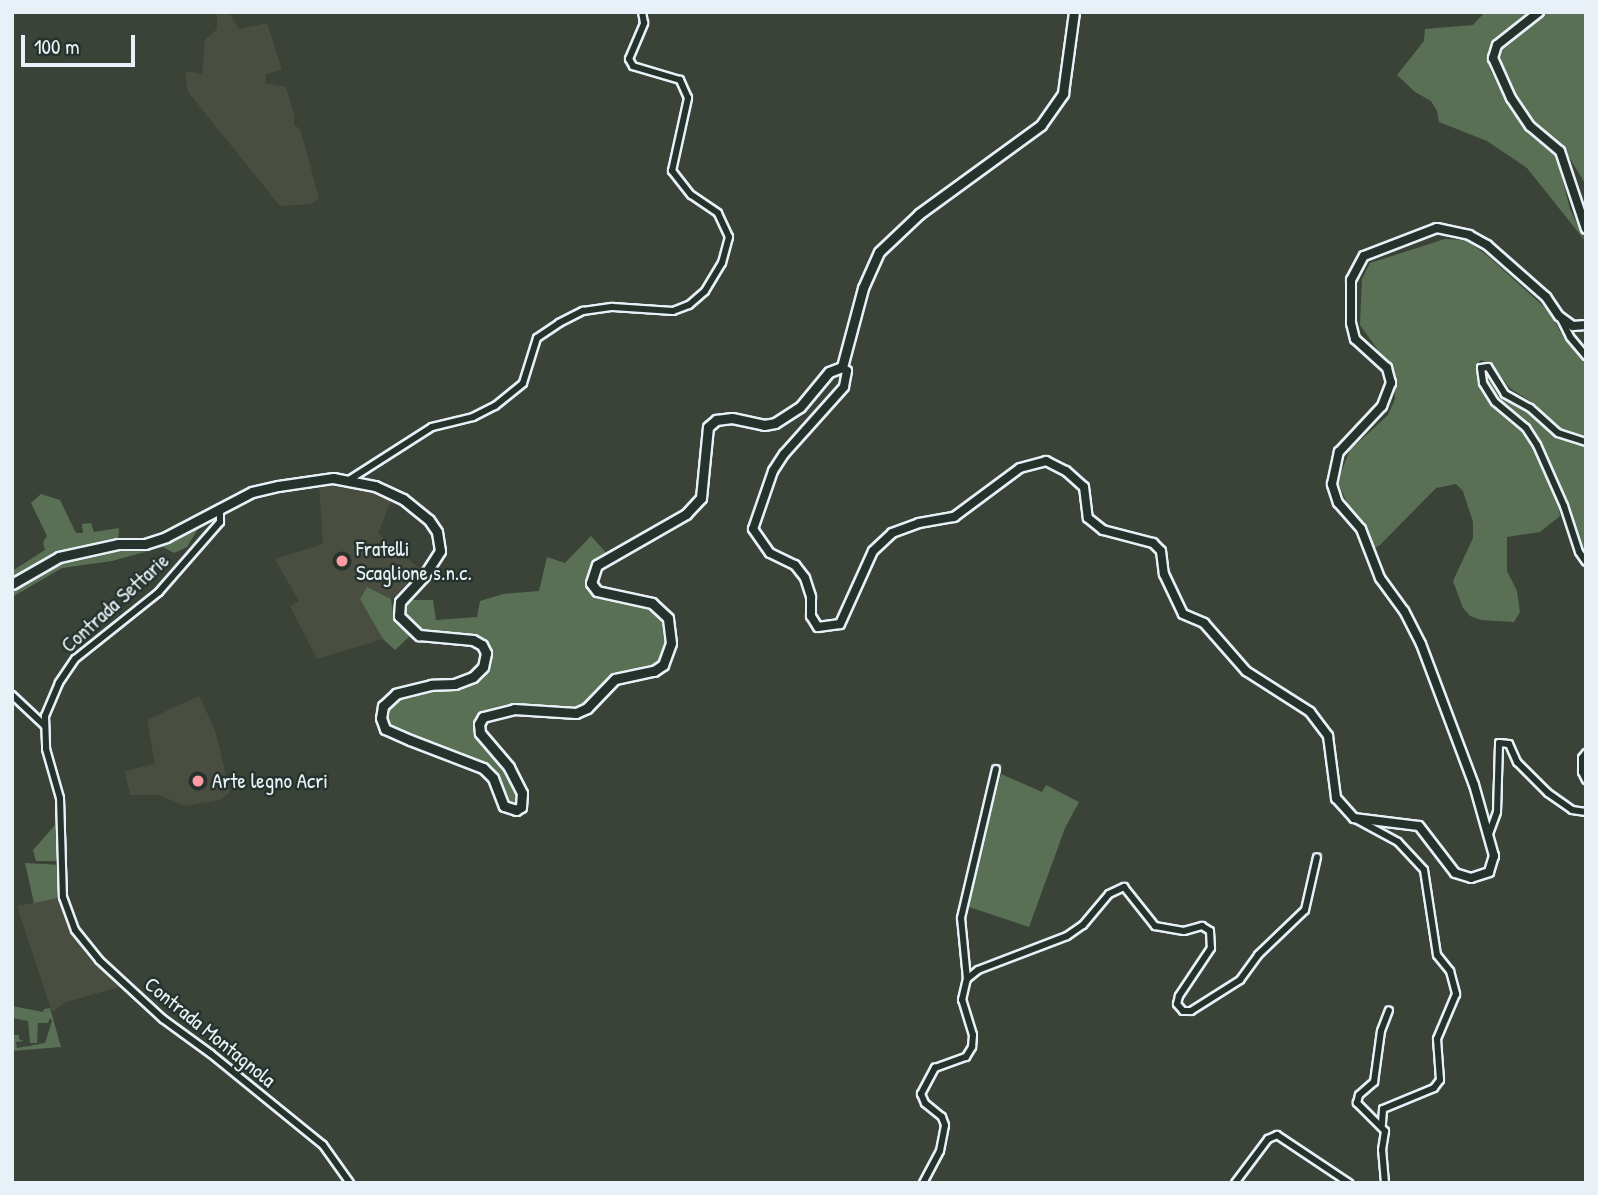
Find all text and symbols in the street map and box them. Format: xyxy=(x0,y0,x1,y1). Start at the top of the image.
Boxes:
scale bar xyxy=(24,21,138,65)
text: 100 m xyxy=(34,32,80,61)
place label: Fratelli Scaglione s.n.c. xyxy=(356,536,472,586)
street label: Contrada Settarie xyxy=(56,548,174,658)
marker: Fratelli Scaglione s.n.c. xyxy=(334,553,350,569)
place label: Arte legno Acri xyxy=(212,768,328,794)
marker: Arte legno Acri xyxy=(190,773,206,789)
street label: Contrada Montagnola xyxy=(139,971,281,1093)

